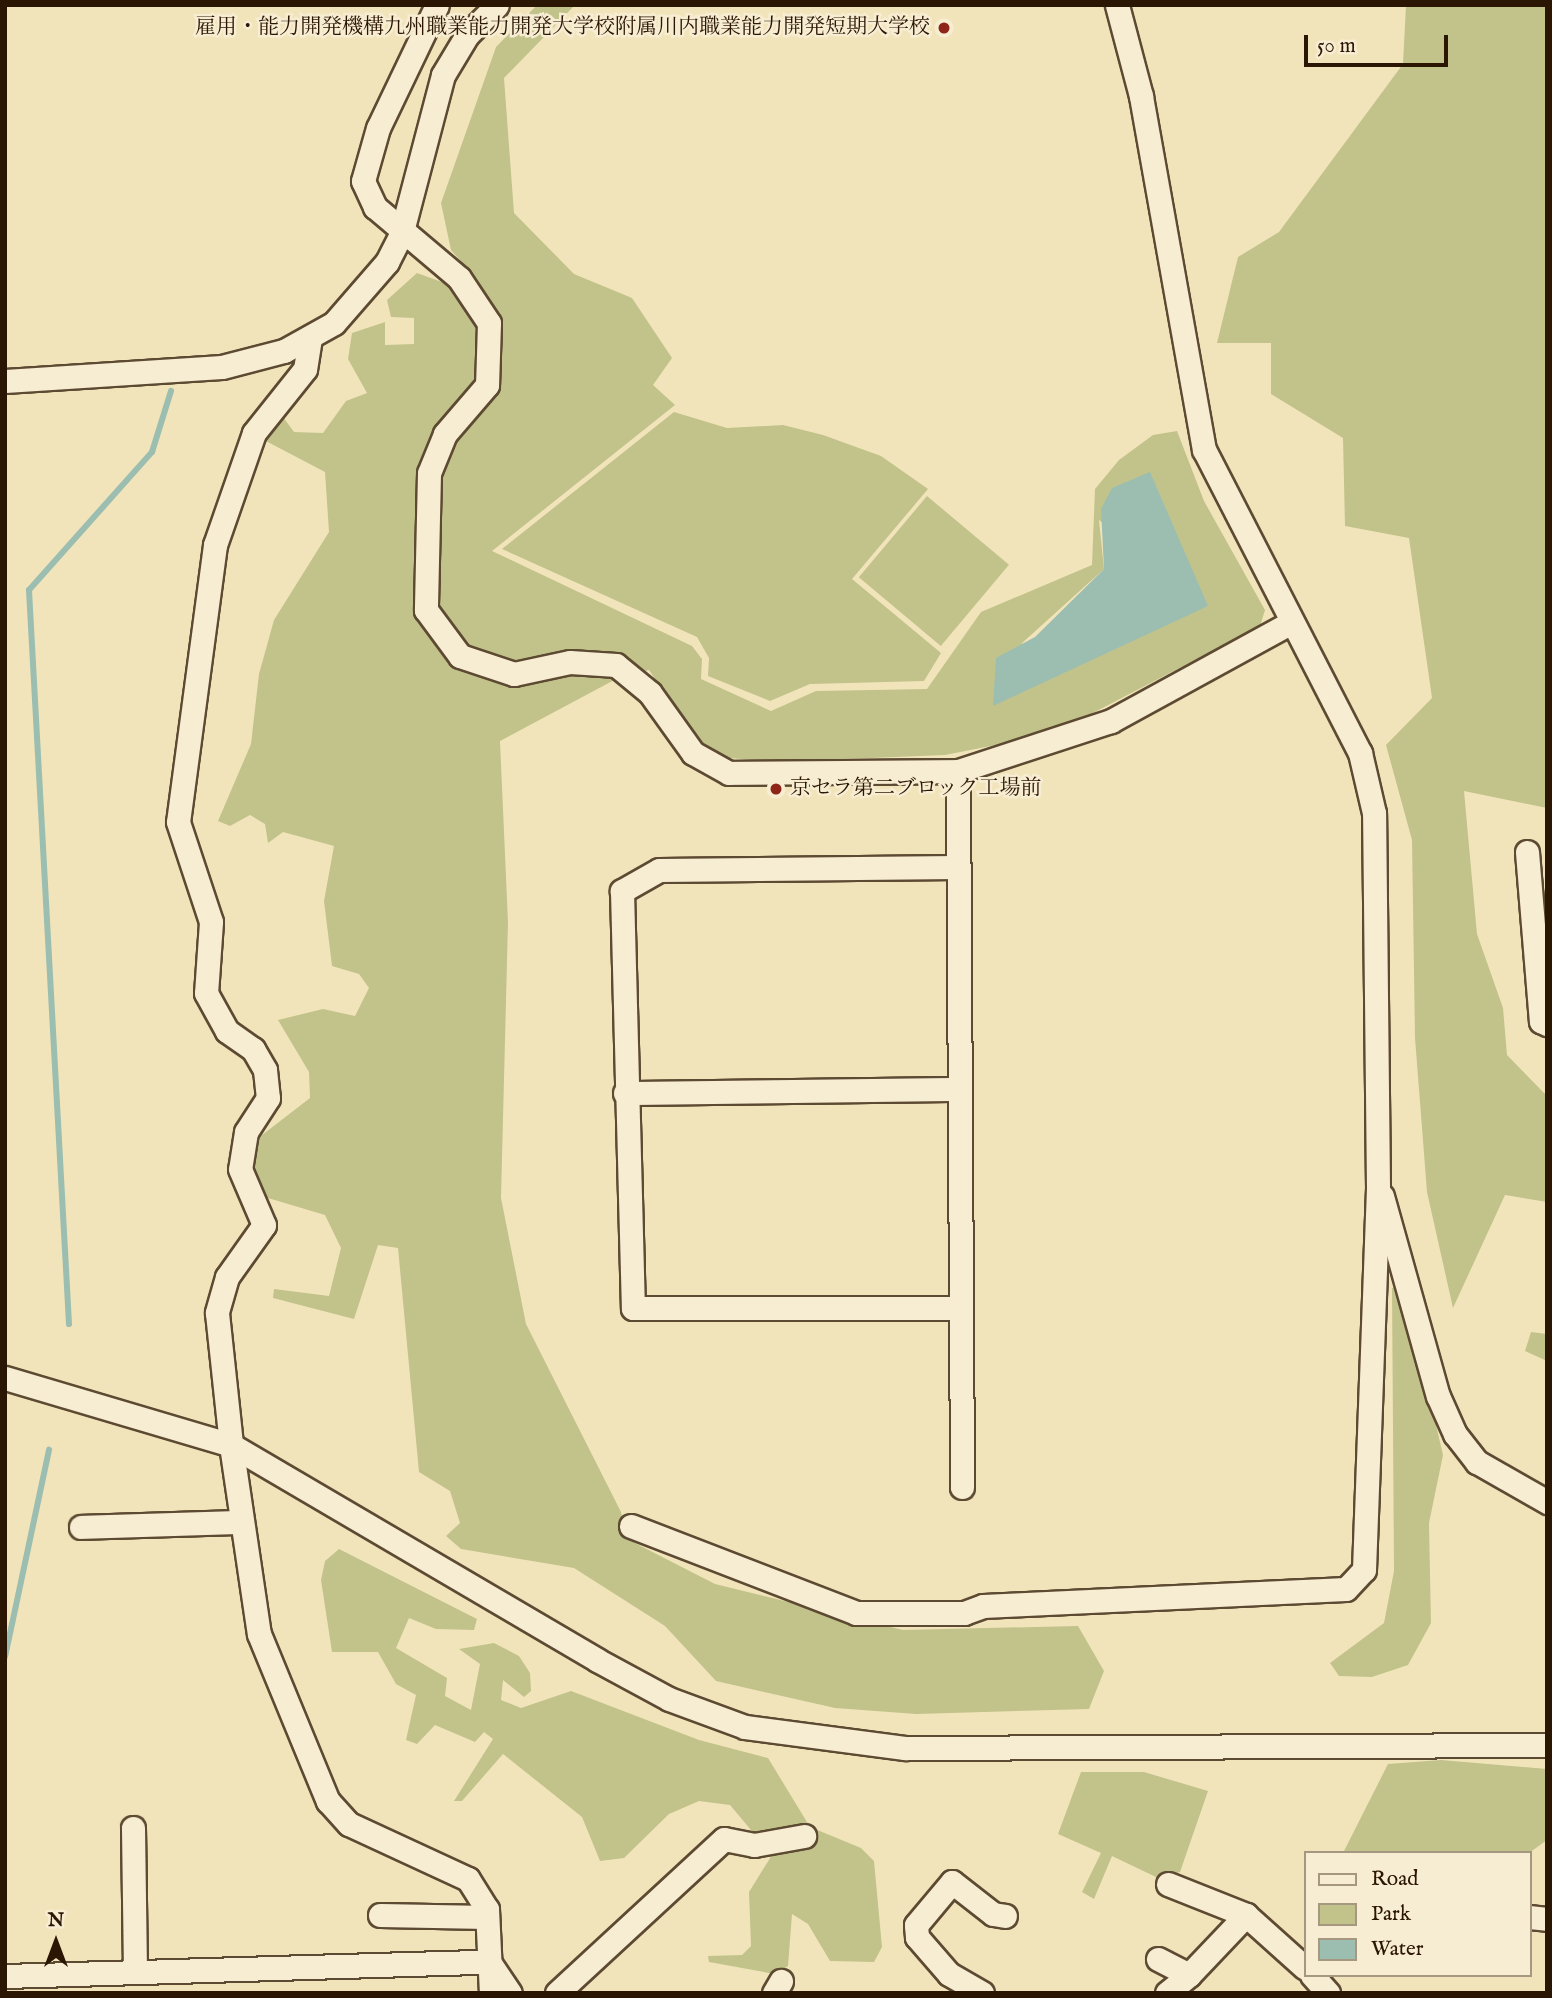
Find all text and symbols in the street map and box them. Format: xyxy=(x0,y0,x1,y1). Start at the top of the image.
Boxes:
place label: 雇用・能力開発機構九州職業能力開発大学校附属川内職業能力開発短期大学校 xyxy=(195,15,930,41)
marker: 雇用・能力開発機構九州職業能力開発大学校附属川内職業能力開発短期大学校 xyxy=(936,20,952,36)
scale bar xyxy=(1307,21,1450,65)
text: 50 m xyxy=(1317,33,1356,60)
place label: 京セラ第二ブロック工場前 xyxy=(790,776,1042,802)
marker: 京セラ第二ブロック工場前 xyxy=(768,781,784,797)
legend xyxy=(1304,1851,1531,1977)
text: Road xyxy=(1371,1866,1418,1893)
text: Park xyxy=(1371,1901,1411,1928)
north arrow xyxy=(21,1907,91,1977)
text: N xyxy=(48,1909,64,1933)
text: Water xyxy=(1371,1936,1423,1963)

